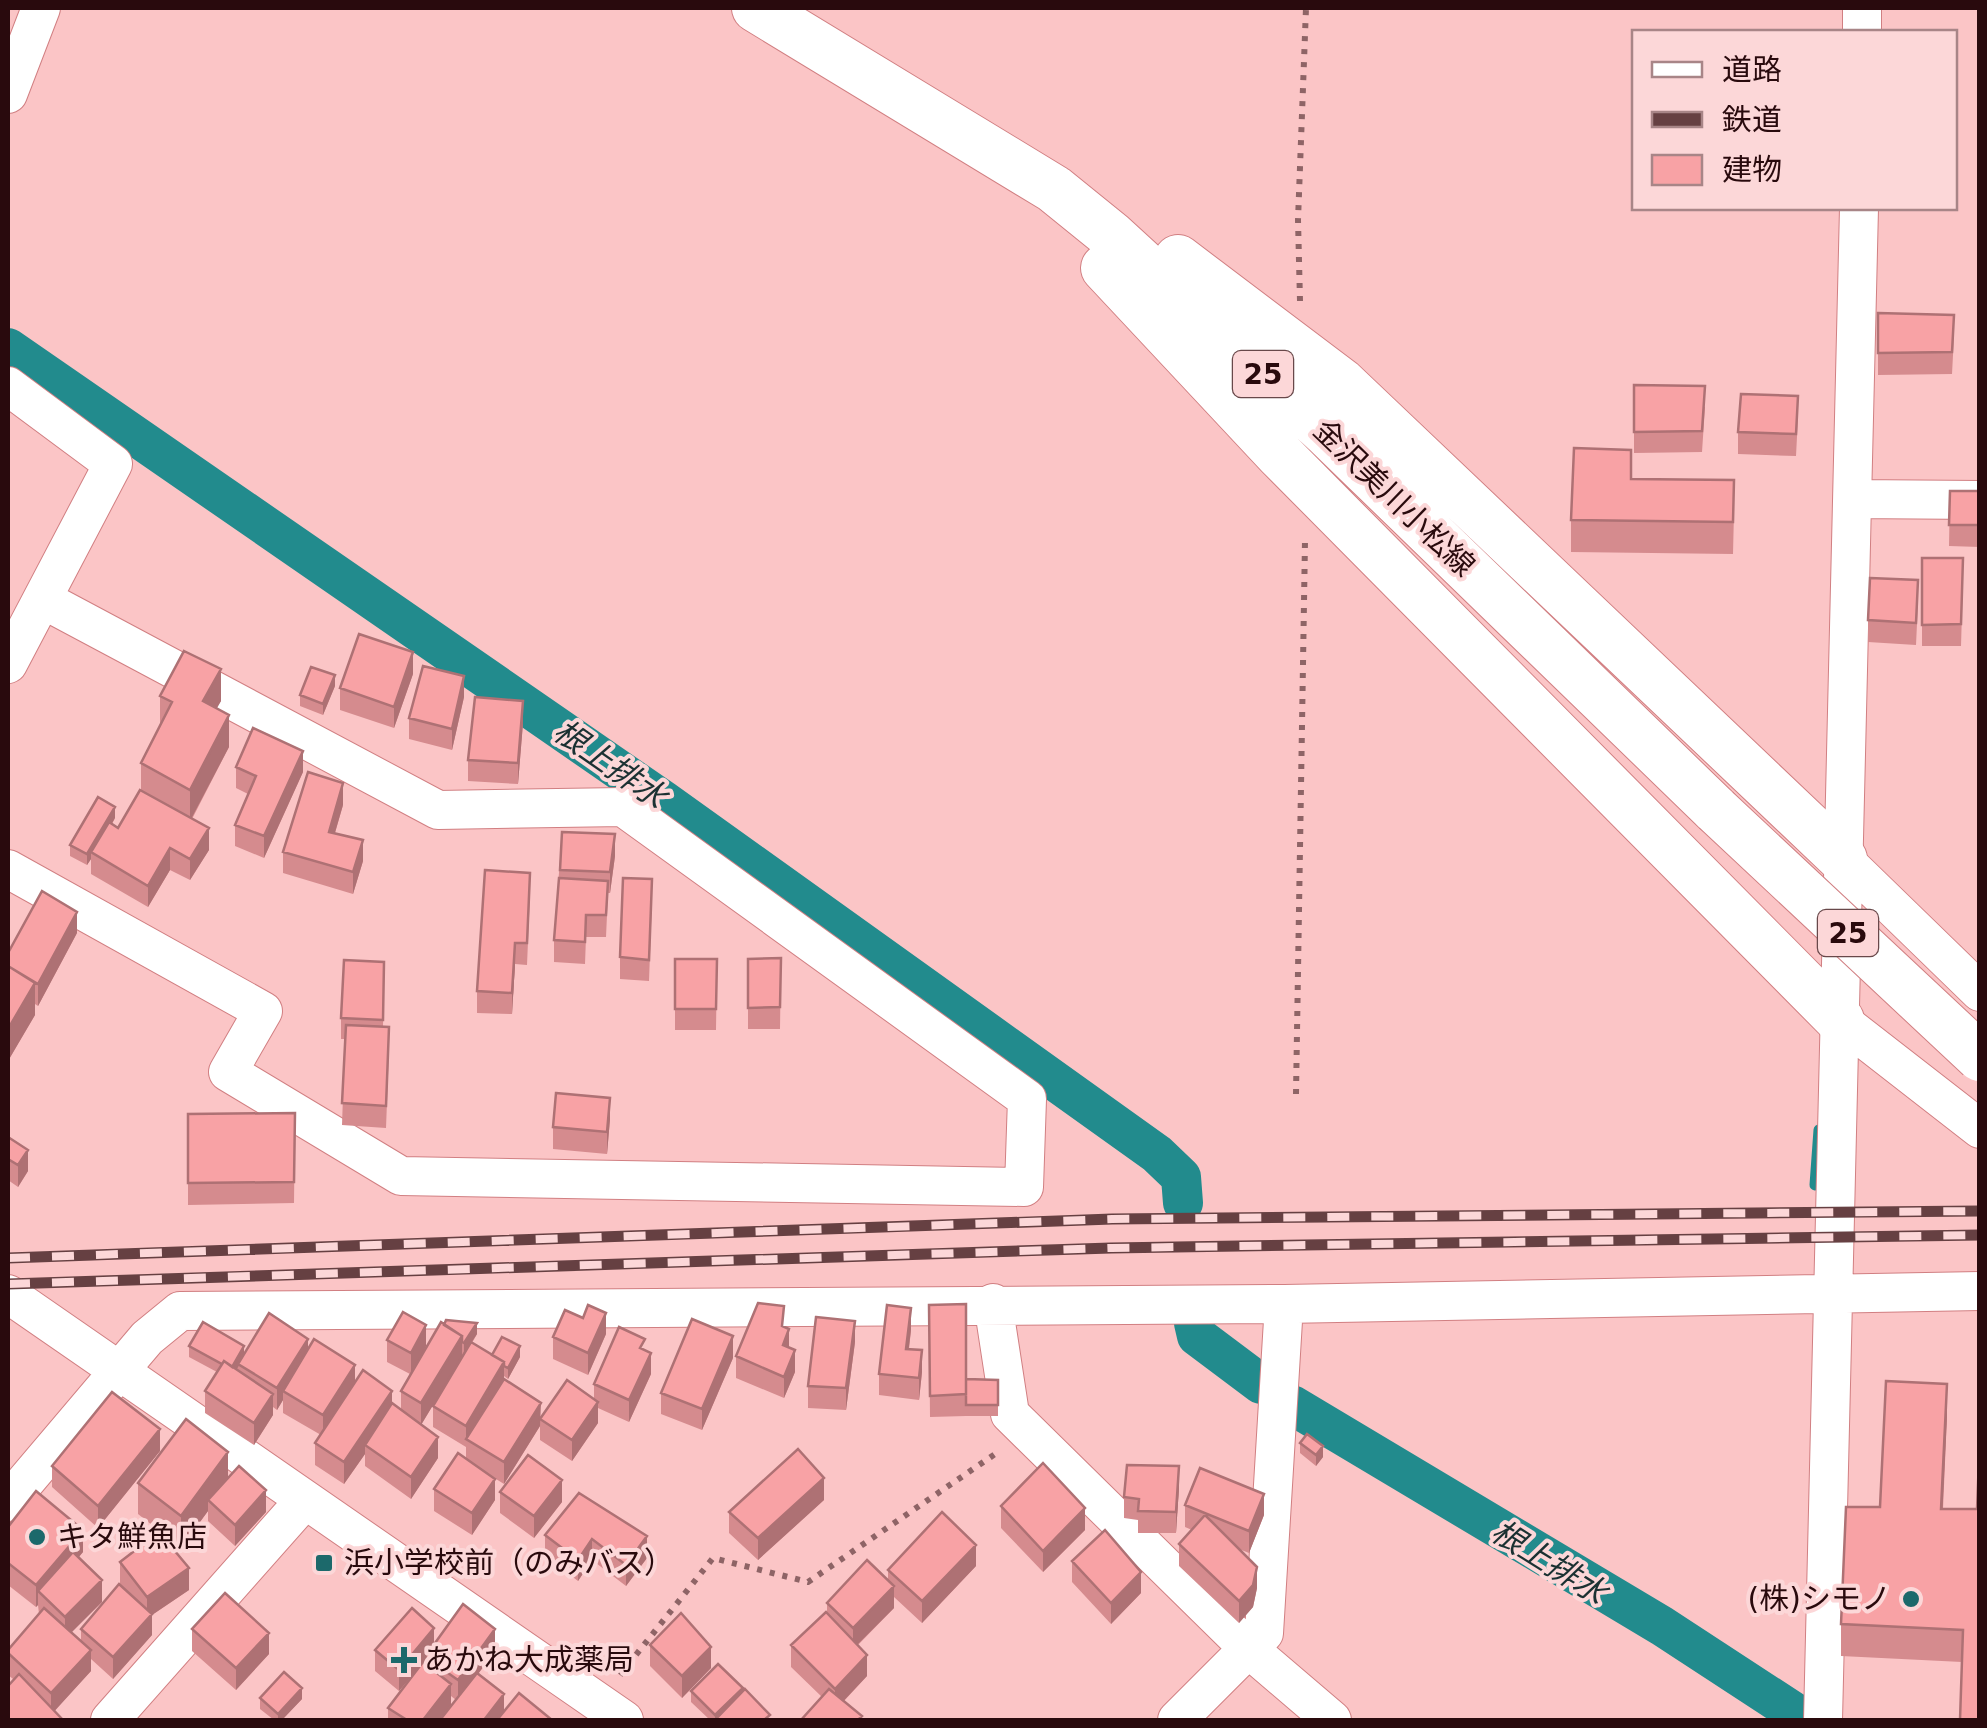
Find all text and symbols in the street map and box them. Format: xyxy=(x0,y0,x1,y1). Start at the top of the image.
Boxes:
legend xyxy=(1632,30,1957,210)
text: 道路 xyxy=(1722,52,1782,87)
text: 鉄道 xyxy=(1722,102,1782,137)
text: 建物 xyxy=(1722,152,1782,187)
road number: 25 xyxy=(1233,351,1293,397)
street label: 金沢美川小松線 xyxy=(1307,412,1482,583)
water label: 根上排水 xyxy=(547,712,676,818)
road number: 25 xyxy=(1818,910,1878,956)
water label: 根上排水 xyxy=(1485,1512,1616,1614)
place label: キタ鮮魚店 xyxy=(57,1519,207,1554)
marker: キタ鮮魚店 xyxy=(26,1526,48,1548)
place label: 浜小学校前（のみバス） xyxy=(344,1545,674,1580)
marker: 浜小学校前（のみバス） xyxy=(313,1552,335,1574)
place label: (株)シモノ xyxy=(1748,1581,1891,1616)
marker: (株)シモノ xyxy=(1900,1588,1922,1610)
place label: あかね大成薬局 xyxy=(424,1642,634,1677)
marker: あかね大成薬局 xyxy=(393,1649,415,1671)

